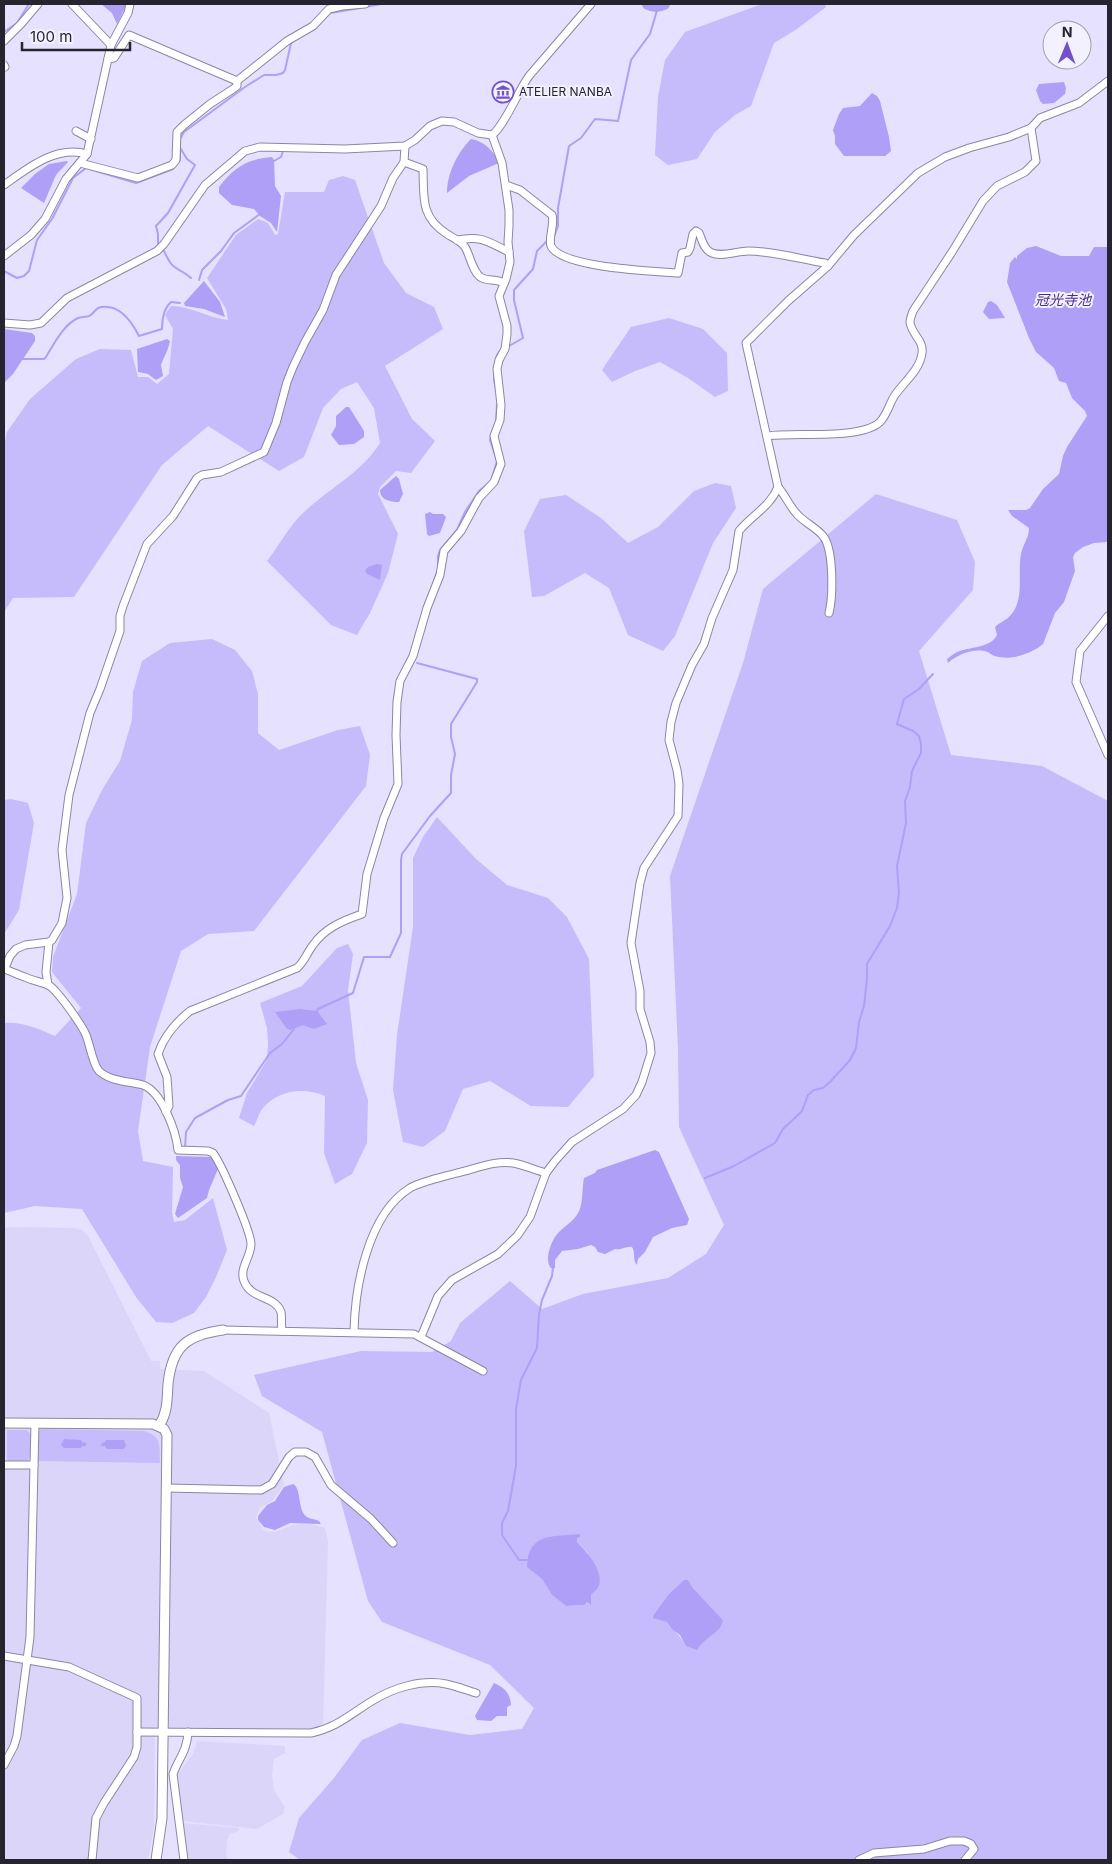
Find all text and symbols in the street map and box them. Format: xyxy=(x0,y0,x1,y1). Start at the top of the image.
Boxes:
scale bar xyxy=(22,20,130,52)
north arrow xyxy=(1042,20,1092,70)
text: N xyxy=(1062,23,1073,40)
text: 100 m xyxy=(30,27,72,46)
museum icon: ATELIER NANBA xyxy=(491,80,515,104)
place label: ATELIER NANBA xyxy=(519,84,612,99)
water label: 冠光寺池 xyxy=(1035,291,1093,308)

